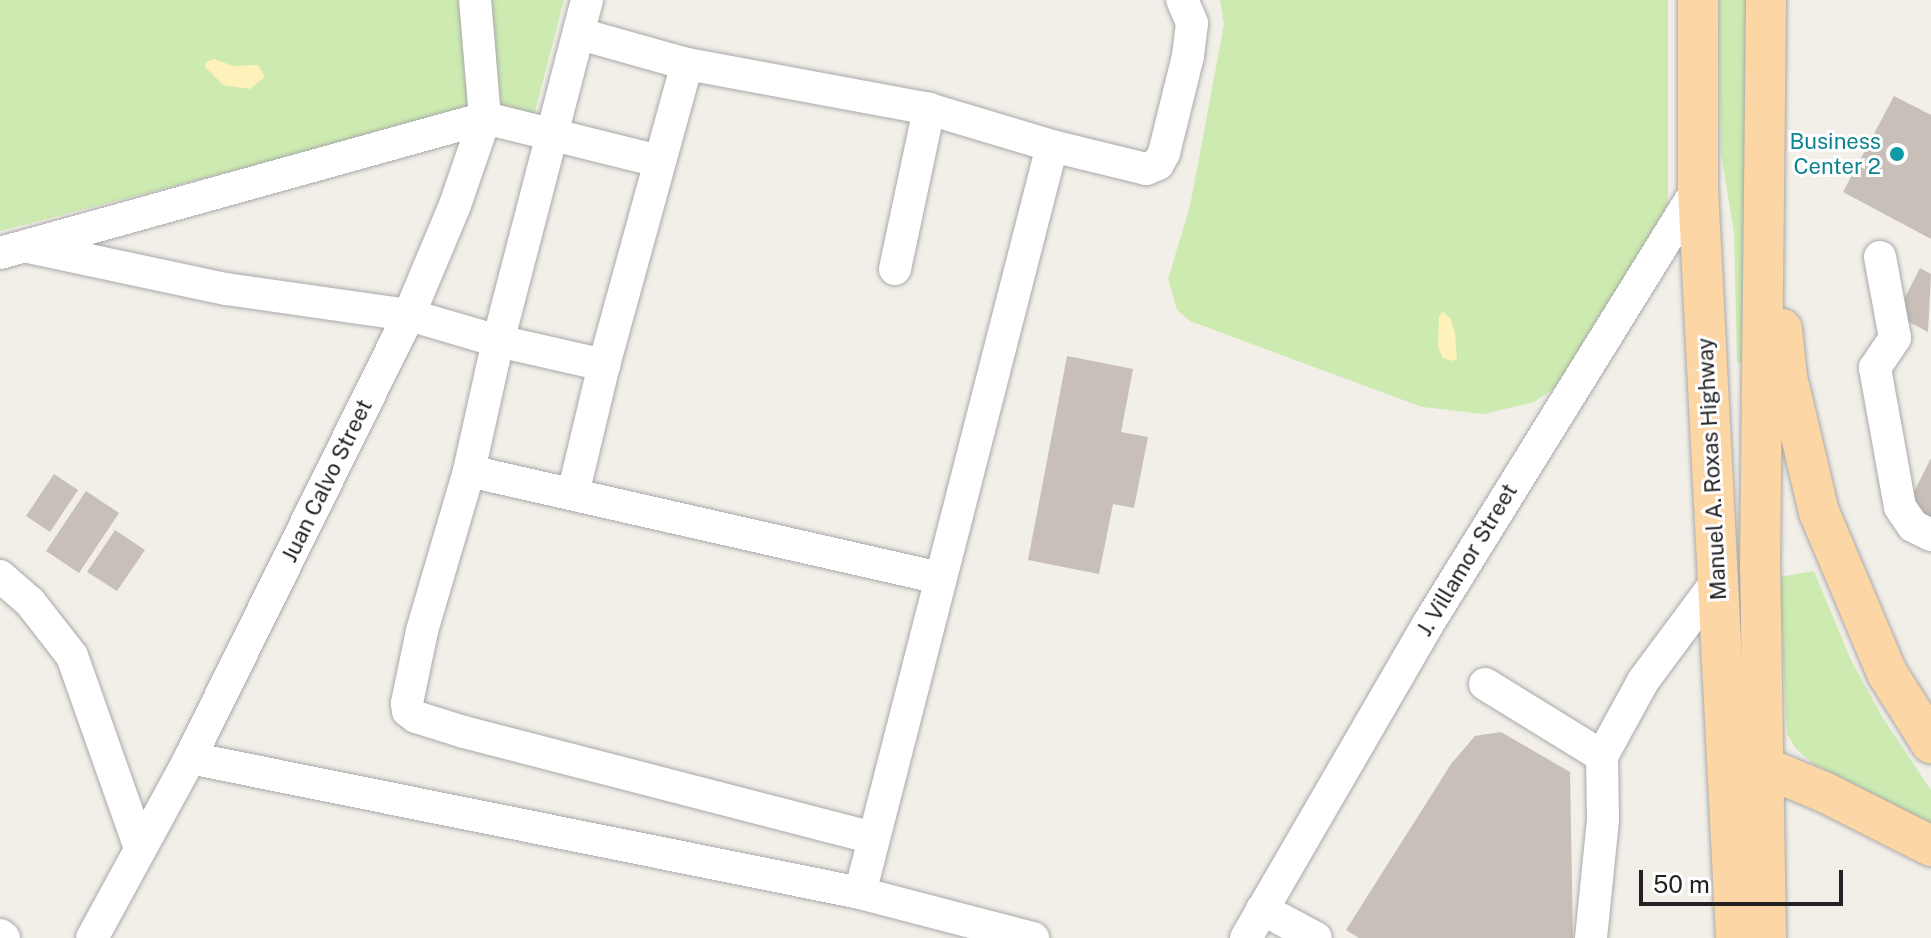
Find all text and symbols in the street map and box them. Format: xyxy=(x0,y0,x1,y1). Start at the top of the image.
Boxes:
place label: Business Center 2 xyxy=(1789,128,1881,180)
marker: Business Center 2 xyxy=(1888,145,1906,163)
street label: Manuel A. Roxas Highway xyxy=(1692,337,1732,601)
street label: Juan Calvo Street xyxy=(276,395,378,567)
street label: J. Villamor Street xyxy=(1411,479,1523,641)
scale bar xyxy=(1643,854,1847,904)
text: 50 m xyxy=(1653,870,1710,898)

